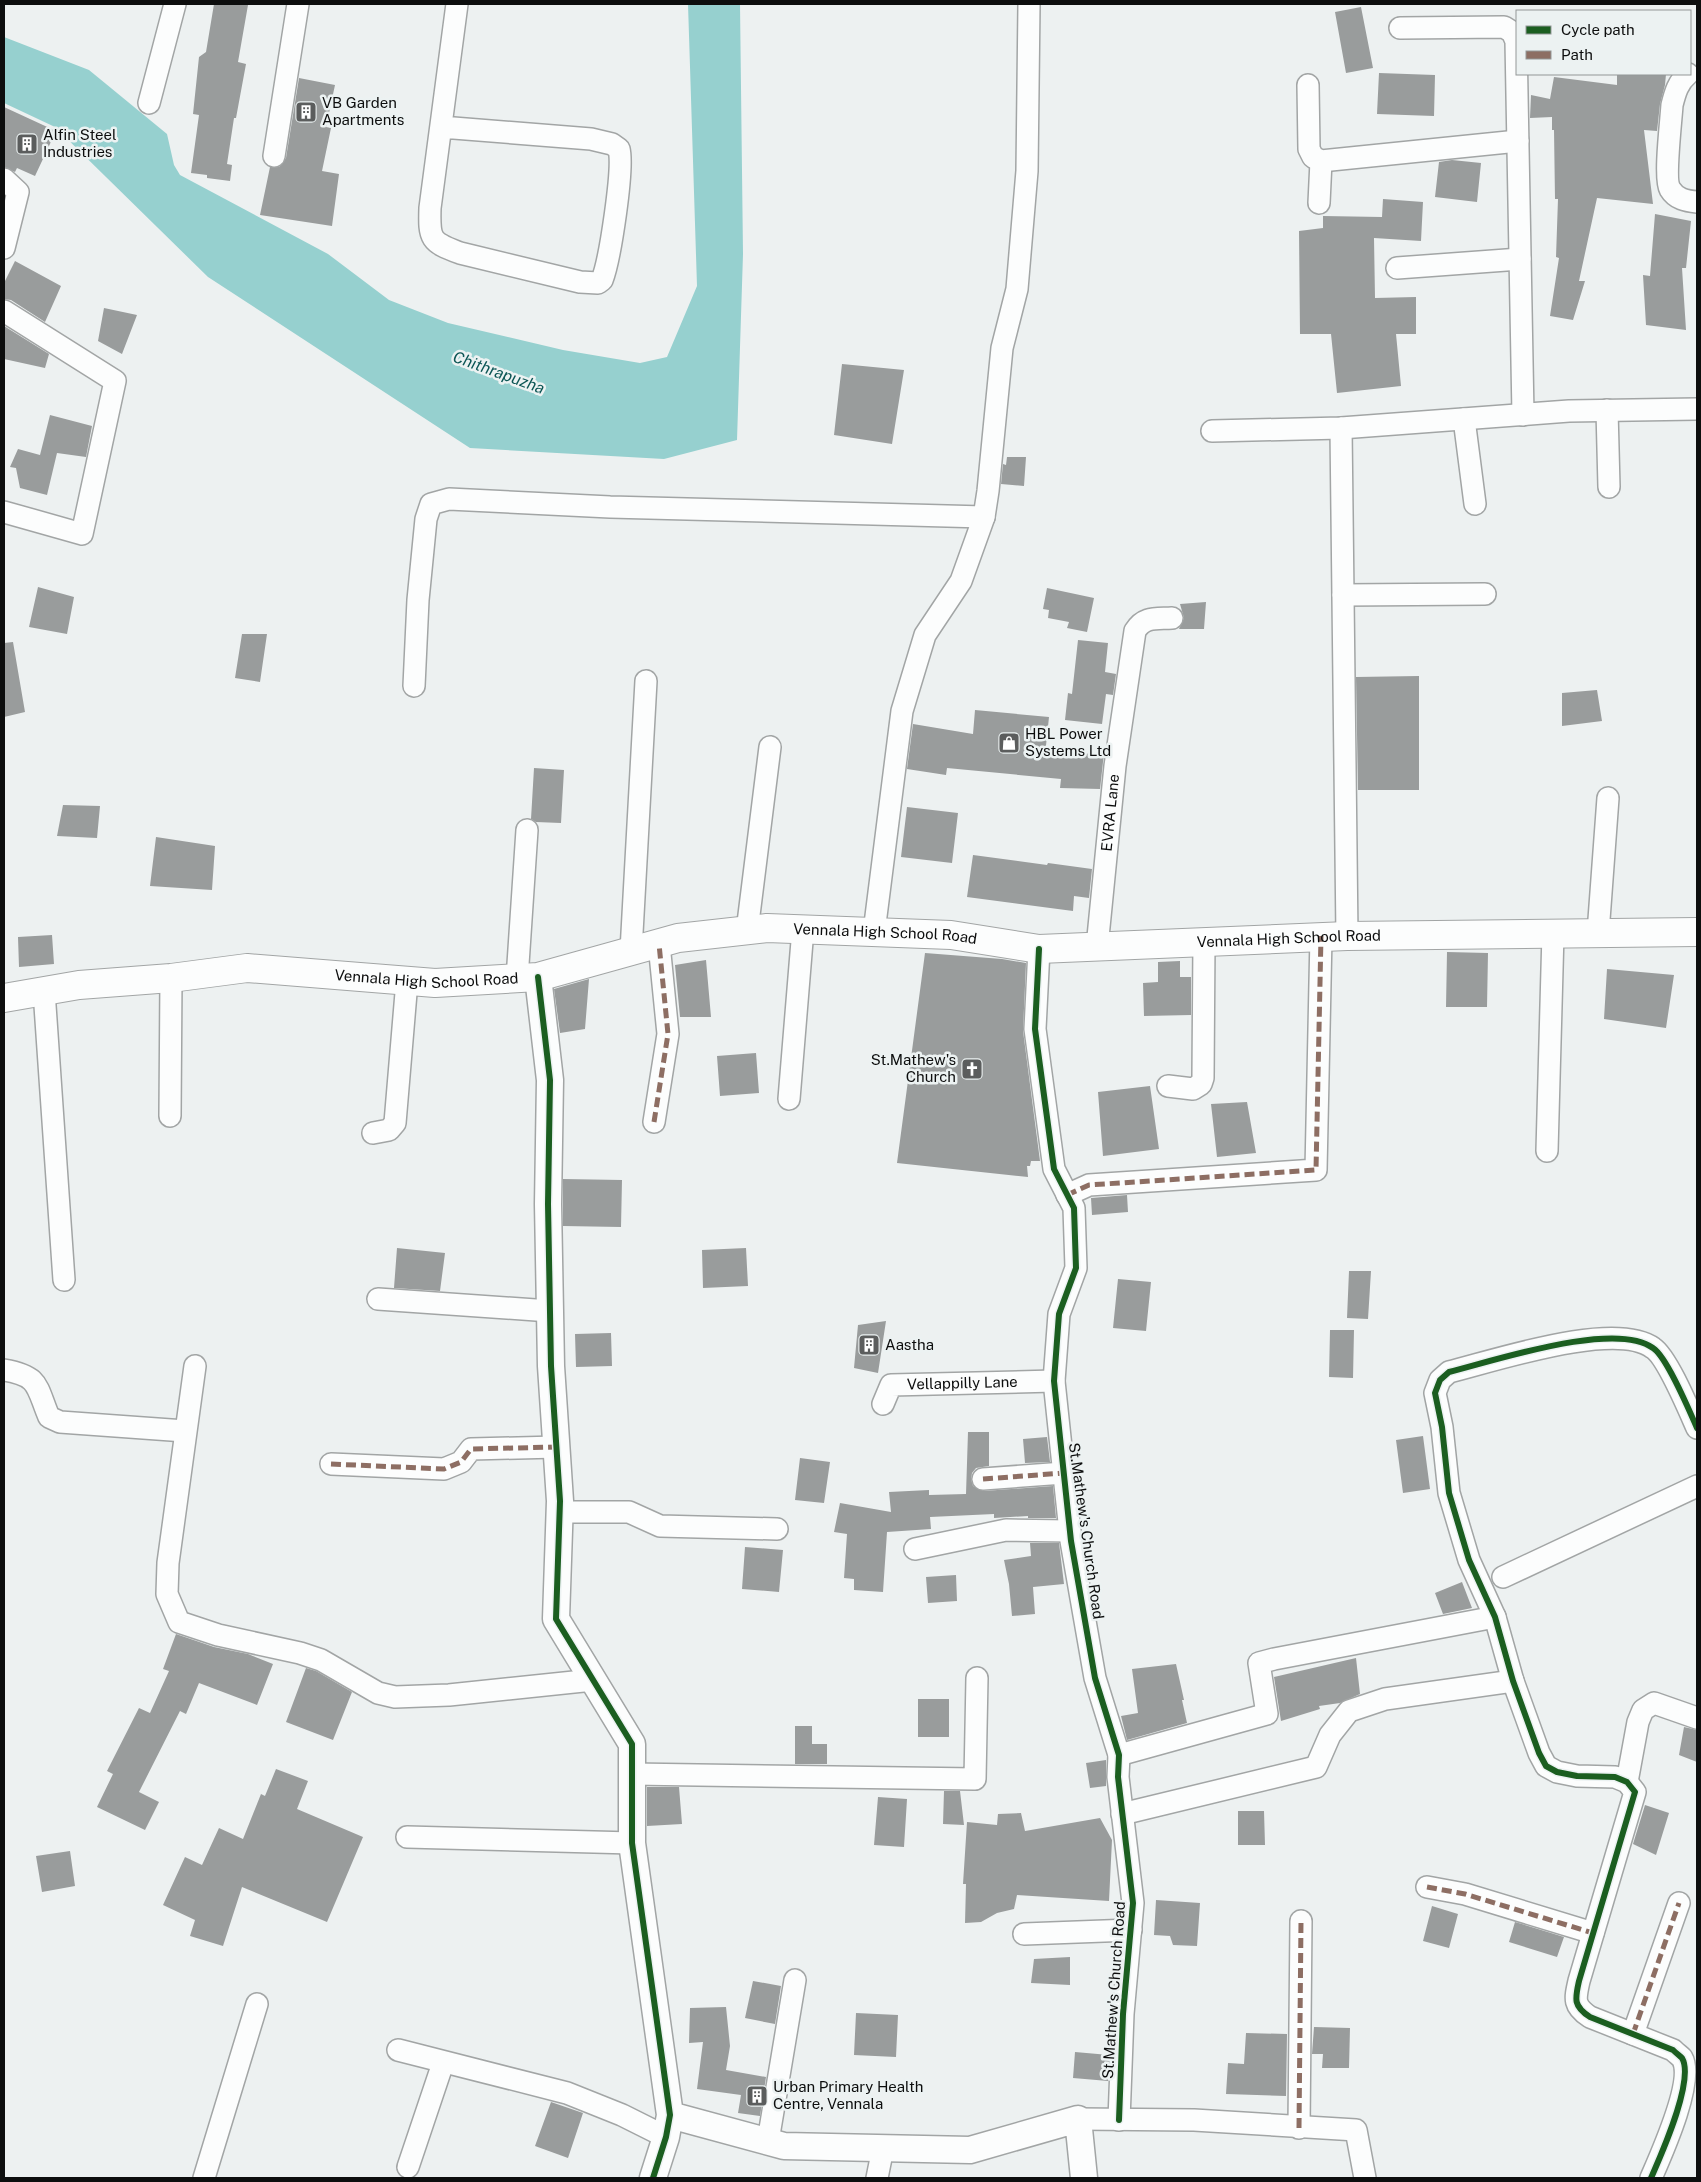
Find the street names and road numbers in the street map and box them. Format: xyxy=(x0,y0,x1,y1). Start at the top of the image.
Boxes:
street label: EVRA Lane xyxy=(1098,773,1122,852)
street label: Vennala High School Road xyxy=(793,920,978,947)
street label: Vennala High School Road xyxy=(1196,927,1381,950)
street label: Vennala High School Road xyxy=(334,966,519,991)
street label: Vellappilly Lane xyxy=(907,1373,1018,1393)
street label: St.Mathew's Church Road xyxy=(1066,1442,1107,1620)
street label: St.Mathew's Church Road xyxy=(1099,1901,1128,2079)

